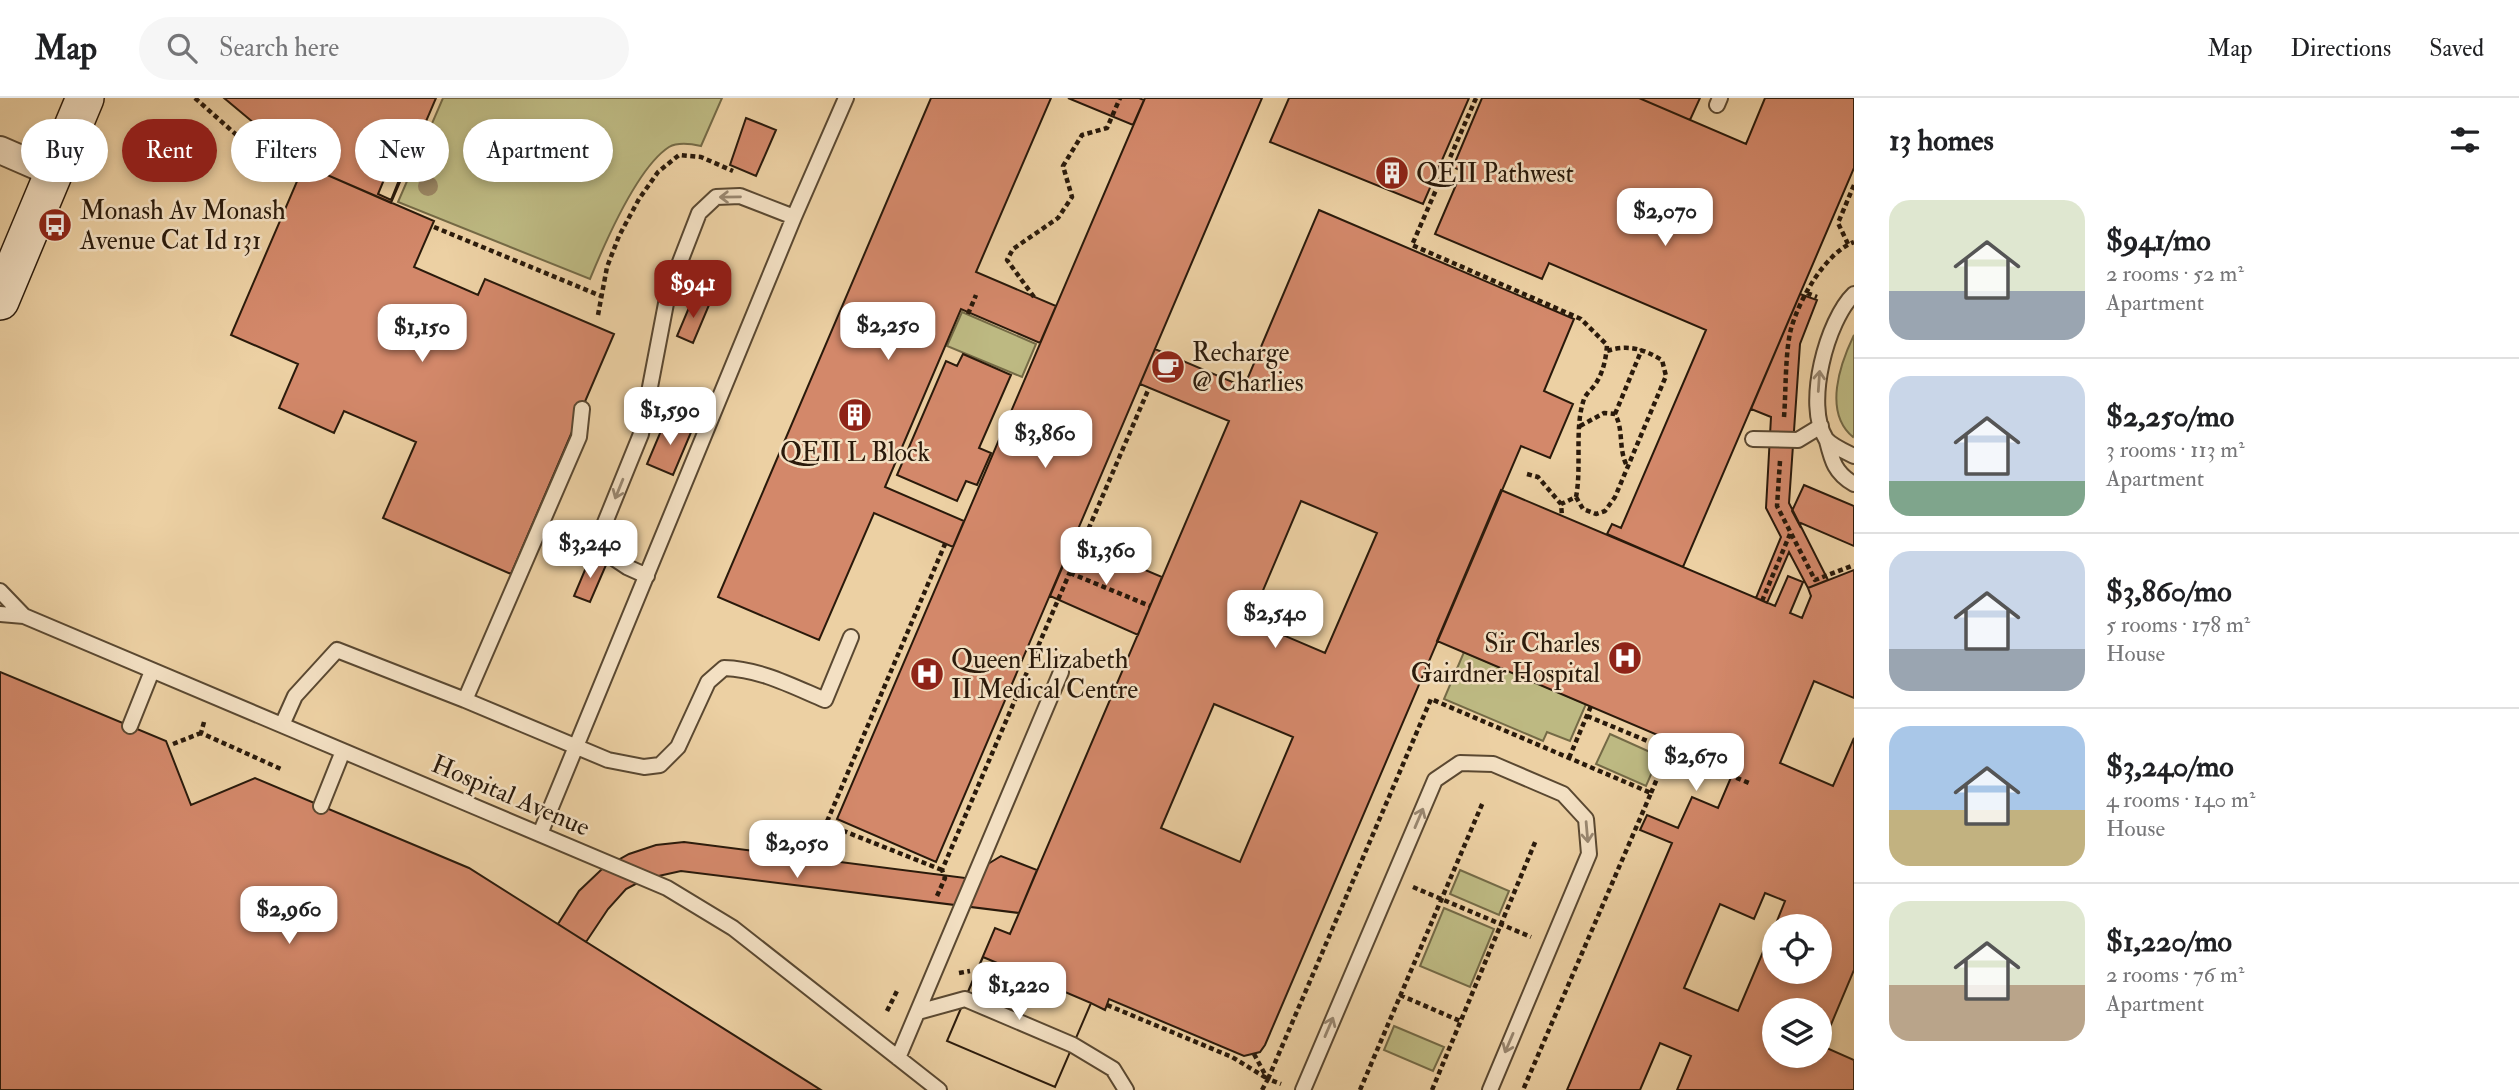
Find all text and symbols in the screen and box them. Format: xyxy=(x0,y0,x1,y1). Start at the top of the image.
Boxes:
search box xyxy=(139,17,629,80)
text: Map xyxy=(35,28,97,69)
icon: search xyxy=(163,29,201,67)
text: Search here xyxy=(219,32,339,64)
text: Map xyxy=(2207,33,2252,64)
text: Directions xyxy=(2290,33,2391,64)
text: Saved xyxy=(2429,33,2484,64)
chip: Buy xyxy=(21,119,108,182)
chip: Rent xyxy=(122,119,217,182)
chip: Filters xyxy=(231,119,341,182)
chip: New xyxy=(355,119,449,182)
chip: Apartment xyxy=(463,119,613,182)
icon: filters xyxy=(2446,121,2484,159)
text: 13 homes xyxy=(1889,122,1994,159)
building icon: QEII Pathwest xyxy=(1373,154,1411,192)
place label: QEII Pathwest xyxy=(1416,158,1574,190)
pin: $2,070 xyxy=(1608,188,1722,248)
one-way arrow xyxy=(718,190,741,204)
place label: Monash Av Monash Avenue Cat Id 131 xyxy=(79,195,286,257)
text: $2,070 xyxy=(1633,196,1697,225)
bus stop icon: Monash Av Monash Avenue Cat Id 131 xyxy=(36,206,74,244)
text: $941/mo xyxy=(2106,222,2211,259)
icon: home xyxy=(1945,228,2029,312)
text: 2 rooms · 52 m² xyxy=(2106,259,2244,288)
pin: $941 xyxy=(652,260,734,320)
text: $941 xyxy=(670,268,716,297)
text: Apartment xyxy=(2106,288,2204,317)
pin: $2,250 xyxy=(831,302,945,362)
pin: $1,150 xyxy=(365,304,479,364)
text: $2,250 xyxy=(856,310,920,339)
text: $1,150 xyxy=(394,312,450,341)
place label: Recharge @ Charlies xyxy=(1192,337,1304,399)
cafe icon: Recharge @ Charlies xyxy=(1149,348,1187,386)
one-way arrow xyxy=(1813,369,1826,392)
pin: $1,590 xyxy=(613,388,727,447)
text: $1,590 xyxy=(640,395,700,424)
building icon: QEII L Block xyxy=(836,396,874,434)
text: $2,250/mo xyxy=(2106,398,2234,435)
icon: home xyxy=(1945,404,2029,488)
pin: $3,860 xyxy=(988,410,1102,470)
text: $3,860 xyxy=(1014,418,1076,447)
text: 3 rooms · 113 m² xyxy=(2106,435,2245,464)
place label: QEII L Block xyxy=(780,437,931,469)
text: Apartment xyxy=(2106,464,2204,493)
one-way arrow xyxy=(611,478,624,500)
pin: $3,240 xyxy=(533,520,647,580)
text: $3,240 xyxy=(558,528,622,557)
pin: $1,360 xyxy=(1049,528,1163,587)
text: $1,360 xyxy=(1077,535,1135,564)
text: $3,860/mo xyxy=(2106,573,2232,610)
icon: home xyxy=(1945,579,2029,663)
pin: $2,540 xyxy=(1218,590,1332,650)
text: $2,540 xyxy=(1243,598,1307,627)
text: 5 rooms · 178 m² xyxy=(2106,610,2250,639)
place label: Sir Charles Gairdner Hospital xyxy=(1411,628,1600,691)
hospital icon: Sir Charles Gairdner Hospital xyxy=(1606,639,1644,677)
text: House xyxy=(2106,639,2165,668)
place label: Queen Elizabeth II Medical Centre xyxy=(951,644,1138,706)
hospital icon: Queen Elizabeth II Medical Centre xyxy=(908,655,946,693)
pin: $2,670 xyxy=(1639,734,1753,793)
text: $2,670 xyxy=(1664,741,1728,770)
street label: Hospital Avenue xyxy=(426,748,595,845)
text: $3,240/mo xyxy=(2106,748,2234,785)
icon: home xyxy=(1945,754,2029,838)
text: 4 rooms · 140 m² xyxy=(2106,785,2255,814)
one-way arrow xyxy=(1413,808,1426,829)
text: House xyxy=(2106,814,2165,843)
pin: $2,050 xyxy=(740,820,854,880)
one-way arrow xyxy=(1581,820,1594,843)
text: $2,050 xyxy=(765,828,829,857)
pin: $2,960 xyxy=(232,886,346,946)
text: $2,960 xyxy=(256,894,322,923)
map controls xyxy=(1762,914,1832,1068)
button: locate xyxy=(1762,914,1832,984)
text: $1,220/mo xyxy=(2106,923,2232,960)
icon: home xyxy=(1945,929,2029,1013)
text: 2 rooms · 76 m² xyxy=(2106,960,2244,989)
pin: $1,220 xyxy=(962,962,1076,1022)
text: $1,220 xyxy=(988,970,1050,999)
text: Apartment xyxy=(2106,989,2204,1018)
button: layers xyxy=(1762,998,1832,1068)
one-way arrow xyxy=(1324,1017,1337,1038)
one-way arrow xyxy=(1502,1032,1515,1054)

